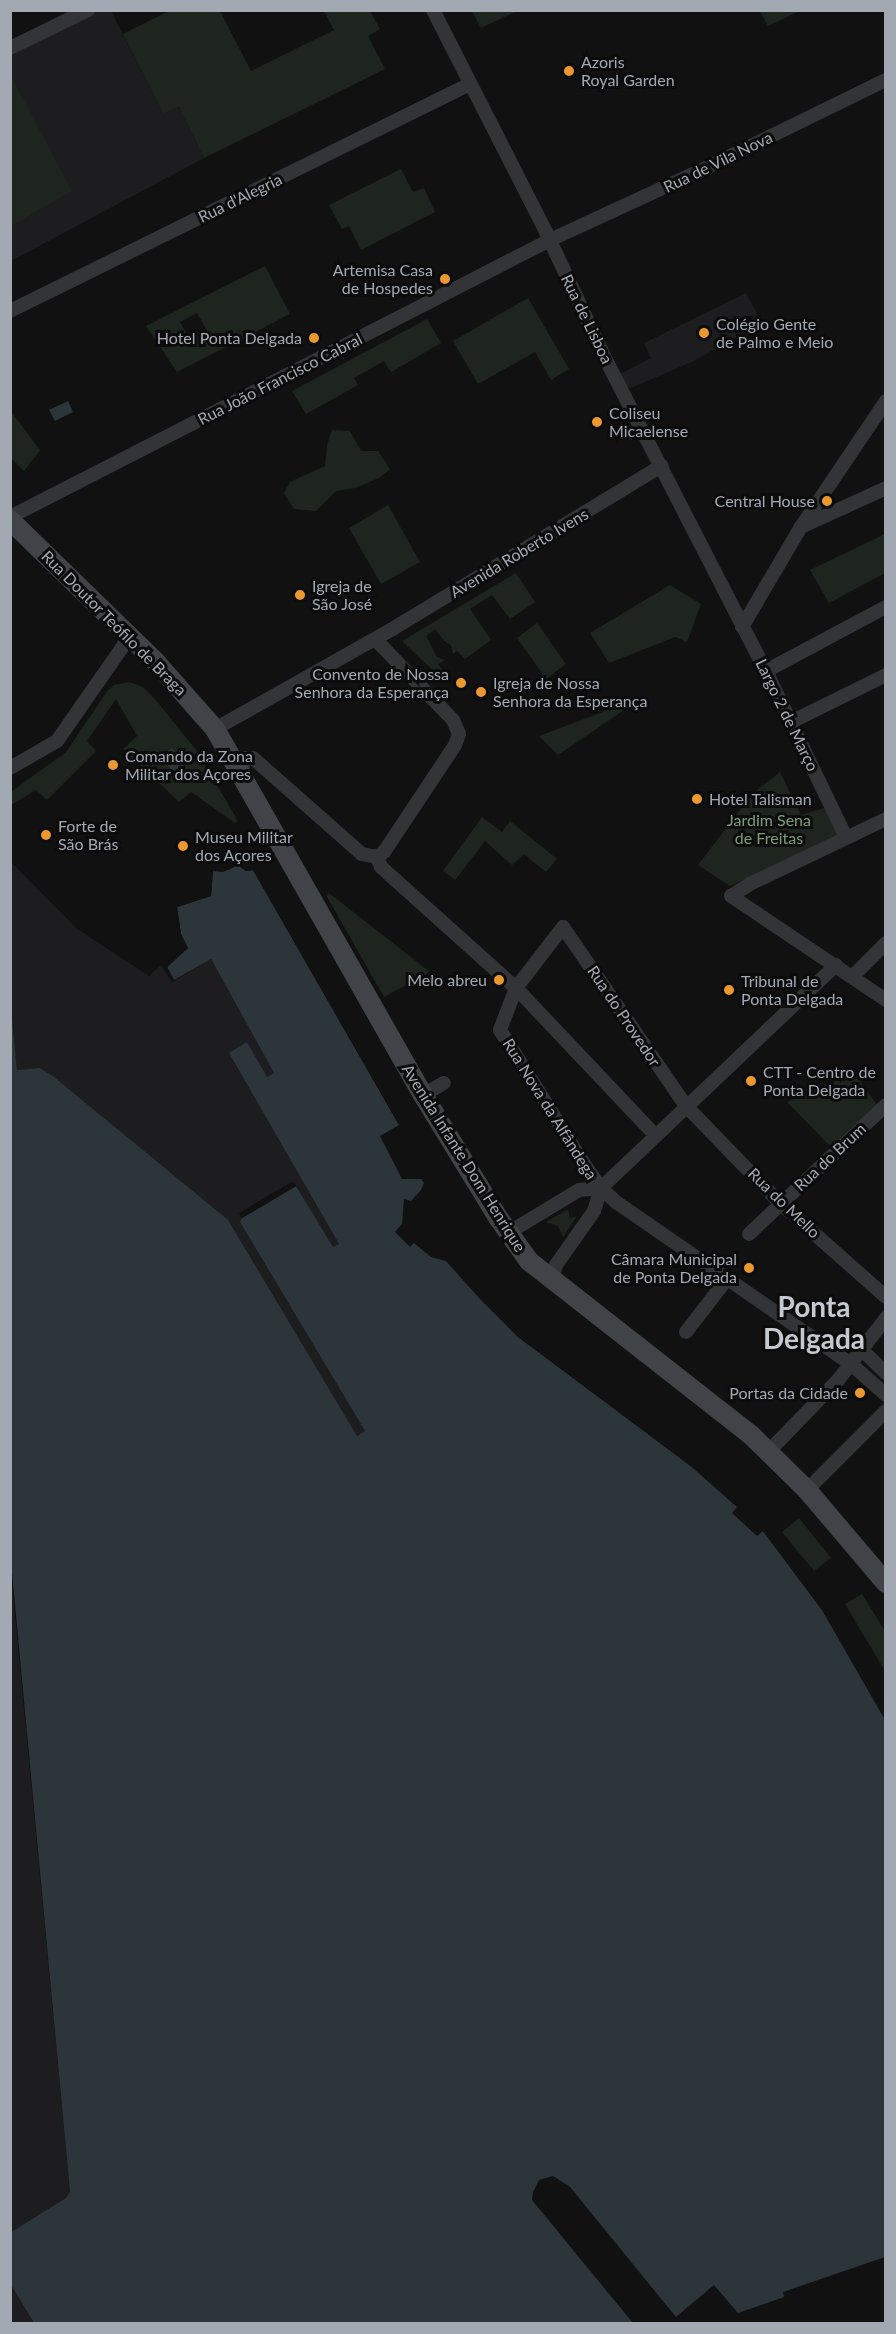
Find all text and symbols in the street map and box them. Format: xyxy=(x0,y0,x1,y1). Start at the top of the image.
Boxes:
place label: Azoris Royal Garden xyxy=(581,52,675,90)
marker: Azoris Royal Garden xyxy=(562,64,576,78)
street label: Rua de Vila Nova xyxy=(660,127,776,197)
street label: Rua d'Alegria xyxy=(195,169,285,227)
place label: Artemisa Casa de Hospedes xyxy=(333,260,433,298)
street label: Rua de Lisboa xyxy=(557,271,617,367)
marker: Artemisa Casa de Hospedes xyxy=(438,272,452,286)
place label: Colégio Gente de Palmo e Meio xyxy=(716,314,833,352)
marker: Colégio Gente de Palmo e Meio xyxy=(697,326,711,340)
place label: Hotel Ponta Delgada xyxy=(157,328,302,348)
street label: Rua João Francisco Cabral xyxy=(194,329,366,429)
marker: Hotel Ponta Delgada xyxy=(307,331,321,345)
place label: Coliseu Micaelense xyxy=(609,403,688,441)
marker: Coliseu Micaelense xyxy=(590,415,604,429)
place label: Central House xyxy=(715,491,815,511)
marker: Central House xyxy=(820,494,834,508)
street label: Avenida Roberto Ivens xyxy=(446,504,592,602)
street label: Rua Doutor Teófilo de Braga xyxy=(37,546,191,700)
place label: Igreja de São José xyxy=(312,576,373,614)
marker: Igreja de São José xyxy=(293,588,307,602)
street label: Largo 2 de Março xyxy=(751,656,823,774)
place label: Convento de Nossa Senhora da Esperança xyxy=(295,664,449,702)
place label: Igreja de Nossa Senhora da Esperança xyxy=(493,673,647,711)
marker: Convento de Nossa Senhora da Esperança xyxy=(454,676,468,690)
marker: Igreja de Nossa Senhora da Esperança xyxy=(474,685,488,699)
place label: Comando da Zona Militar dos Açores xyxy=(125,746,253,784)
marker: Comando da Zona Militar dos Açores xyxy=(106,758,120,772)
place label: Hotel Talisman xyxy=(709,789,812,809)
marker: Hotel Talisman xyxy=(690,792,704,806)
park label: Jardim Sena de Freitas xyxy=(727,810,811,848)
place label: Forte de São Brás xyxy=(58,816,118,854)
place label: Museu Militar dos Açores xyxy=(195,827,293,865)
marker: Forte de São Brás xyxy=(39,828,53,842)
marker: Museu Militar dos Açores xyxy=(176,839,190,853)
street label: Rua do Provedor xyxy=(583,962,665,1070)
place label: Melo abreu xyxy=(407,970,487,990)
place label: Tribunal de Ponta Delgada xyxy=(741,971,843,1009)
marker: Melo abreu xyxy=(492,973,506,987)
marker: Tribunal de Ponta Delgada xyxy=(722,983,736,997)
street label: Rua Nova da Alfândega xyxy=(499,1035,601,1183)
street label: Avenida Infante Dom Henrique xyxy=(398,1061,530,1255)
place label: CTT - Centro de Ponta Delgada xyxy=(763,1062,876,1100)
marker: CTT - Centro de Ponta Delgada xyxy=(744,1074,758,1088)
street label: Rua do Brum xyxy=(790,1119,870,1195)
street label: Rua do Mello xyxy=(744,1164,824,1242)
place label: Câmara Municipal de Ponta Delgada xyxy=(611,1249,737,1287)
marker: Câmara Municipal de Ponta Delgada xyxy=(742,1261,756,1275)
district label: Ponta Delgada xyxy=(763,1289,865,1355)
place label: Portas da Cidade xyxy=(729,1383,848,1403)
marker: Portas da Cidade xyxy=(853,1386,867,1400)

